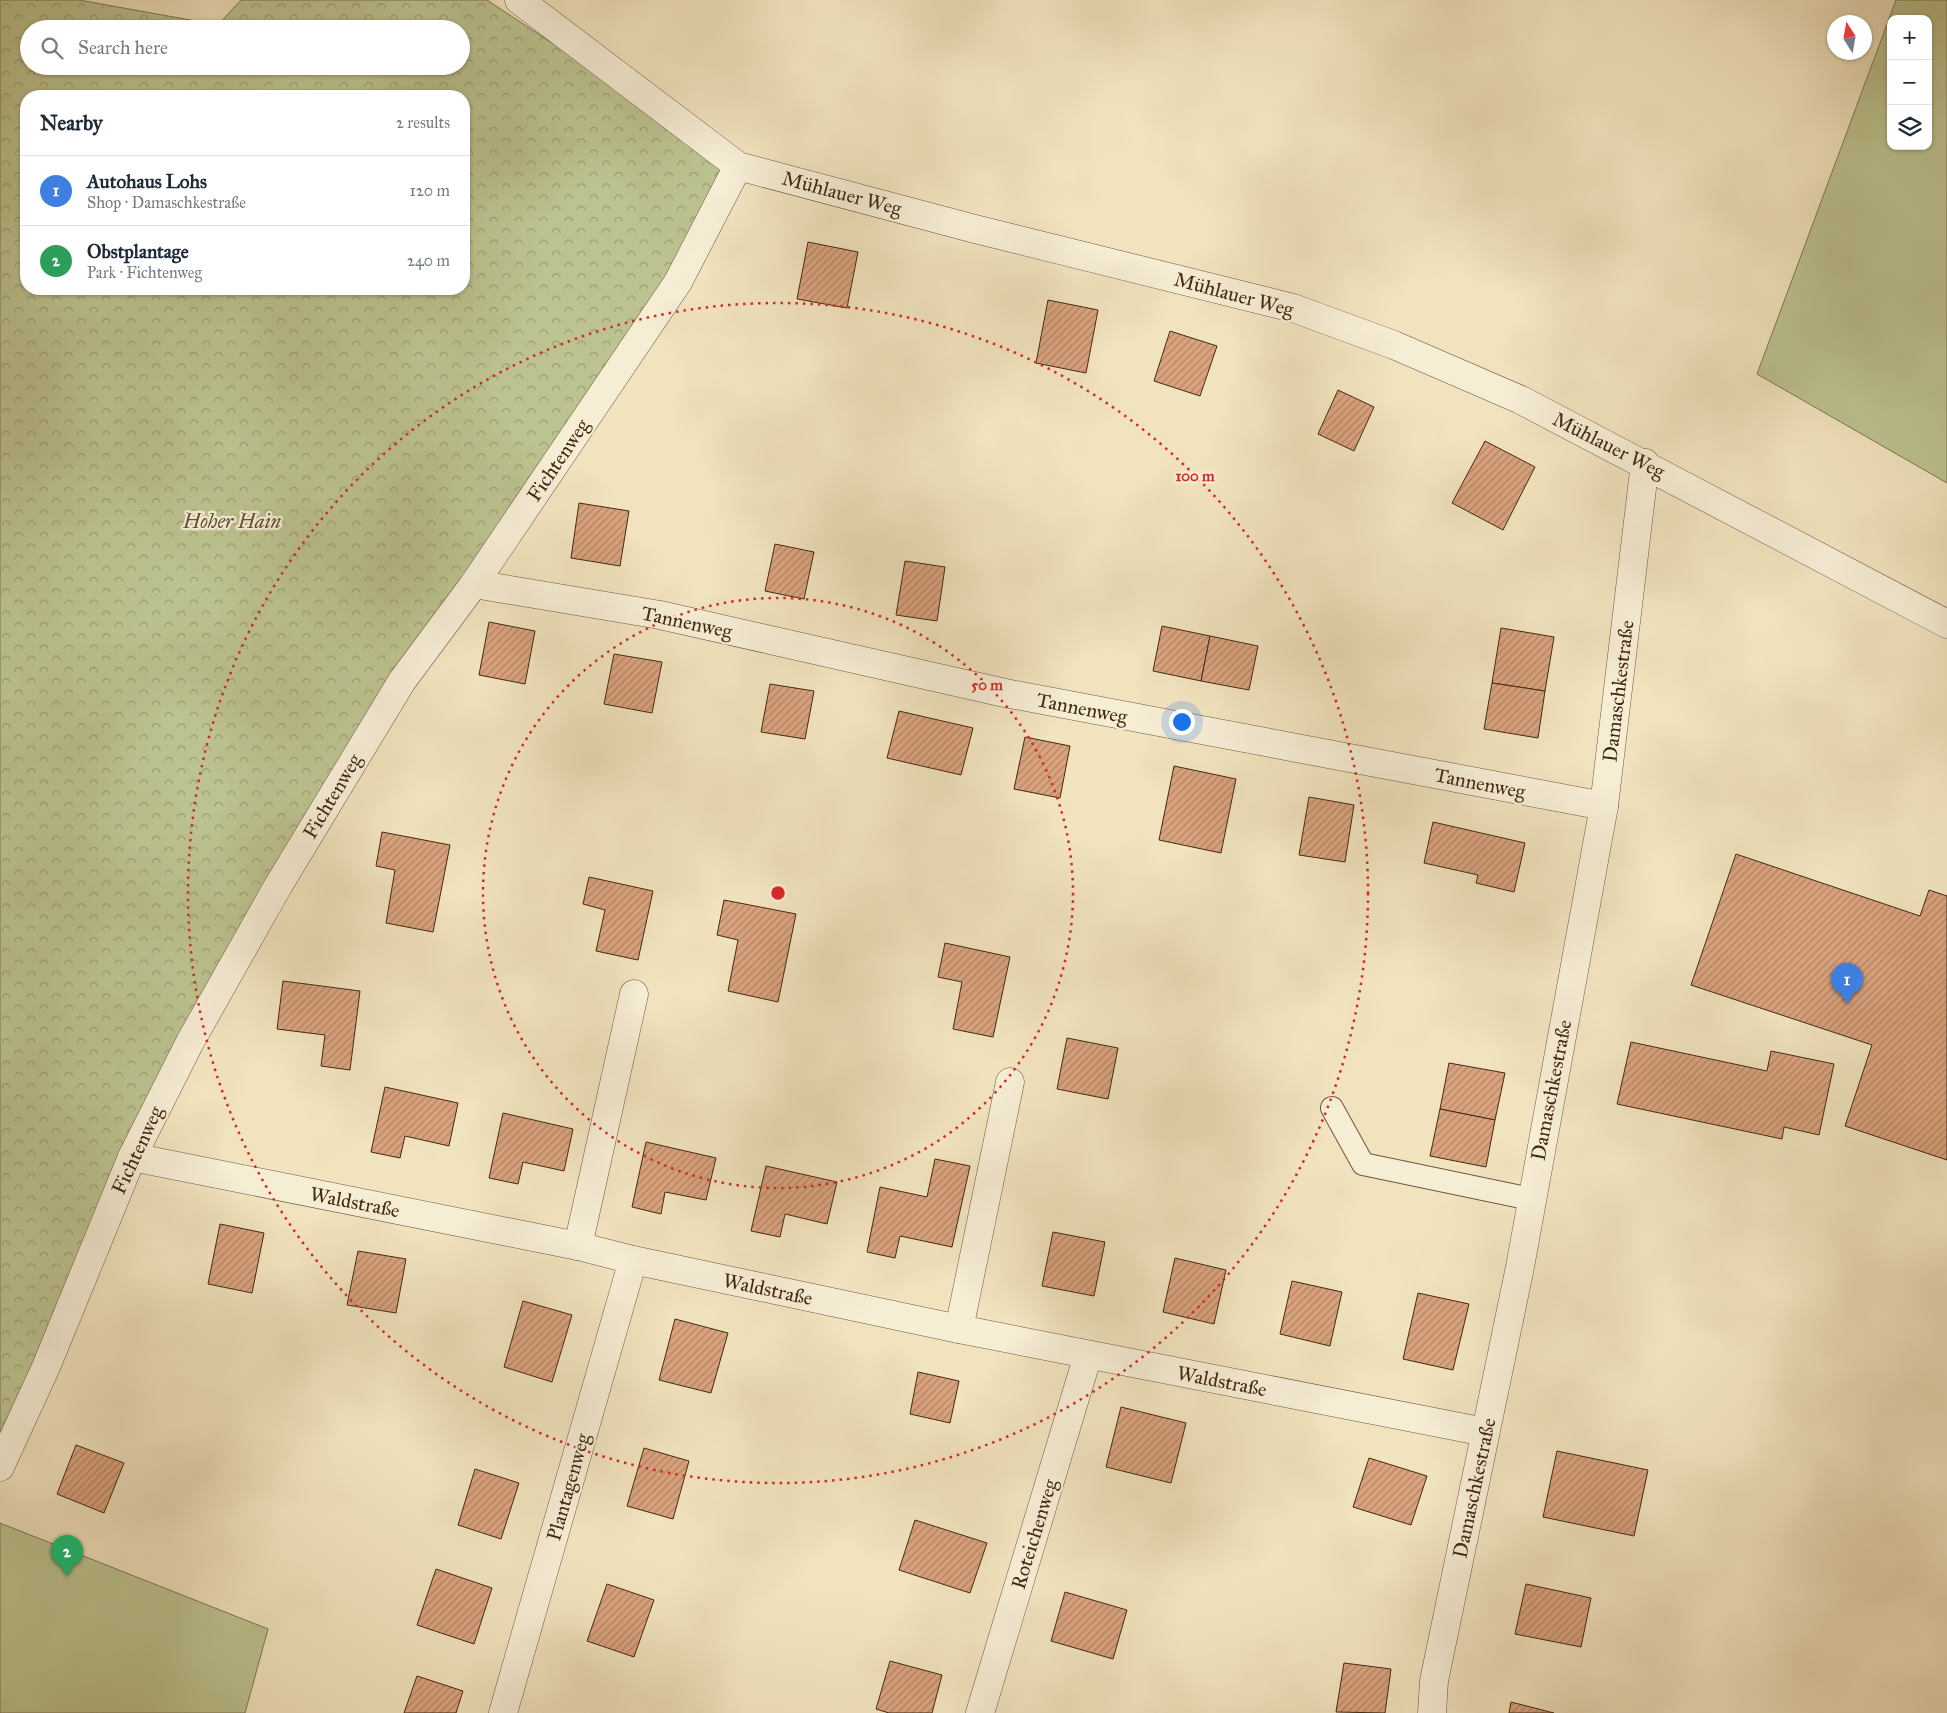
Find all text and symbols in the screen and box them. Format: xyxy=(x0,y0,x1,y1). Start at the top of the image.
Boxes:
north arrow xyxy=(1827,15,1872,60)
map controls xyxy=(1887,15,1932,150)
button: + xyxy=(1887,15,1932,60)
search box xyxy=(20,20,470,75)
icon: search xyxy=(38,34,66,62)
text: Search here xyxy=(78,36,168,59)
button: − xyxy=(1887,60,1932,105)
button: layers xyxy=(1887,105,1932,150)
text: Nearby xyxy=(40,110,103,136)
text: 2 results xyxy=(396,113,450,132)
street label: Mühlauer Weg xyxy=(779,166,905,222)
text: Autohaus Lohs xyxy=(87,170,207,193)
text: 1 xyxy=(53,181,59,200)
text: 120 m xyxy=(410,181,450,200)
text: Shop · Damaschkestraße xyxy=(87,193,246,212)
text: Obstplantage xyxy=(87,240,189,263)
text: 2 xyxy=(52,251,60,270)
text: 240 m xyxy=(407,251,450,270)
text: Park · Fichtenweg xyxy=(87,263,202,282)
street label: Mühlauer Weg xyxy=(1171,267,1297,323)
street label: Mühlauer Weg xyxy=(1548,406,1670,485)
street label: Fichtenweg xyxy=(522,414,596,506)
text: 100 m xyxy=(1175,467,1215,485)
park label: Hoher Hain xyxy=(182,509,281,533)
street label: Tannenweg xyxy=(639,601,735,644)
street label: Damaschkestraße xyxy=(1597,619,1639,763)
text: 50 m xyxy=(971,676,1003,694)
street label: Tannenweg xyxy=(1034,687,1130,730)
your location xyxy=(1169,709,1195,735)
street label: Fichtenweg xyxy=(297,749,368,843)
street label: Tannenweg xyxy=(1432,762,1528,805)
centre of rings xyxy=(769,884,787,902)
pin: 1 xyxy=(1831,963,1863,1004)
street label: Damaschkestraße xyxy=(1526,1018,1576,1162)
street label: Fichtenweg xyxy=(106,1101,169,1198)
street label: Waldstraße xyxy=(308,1182,402,1222)
street label: Waldstraße xyxy=(721,1268,815,1310)
street label: Waldstraße xyxy=(1175,1361,1269,1401)
street label: Damaschkestraße xyxy=(1447,1416,1501,1560)
street label: Plantagenweg xyxy=(541,1430,596,1544)
street label: Roteichenweg xyxy=(1006,1475,1063,1592)
pin: 2 xyxy=(51,1535,83,1576)

